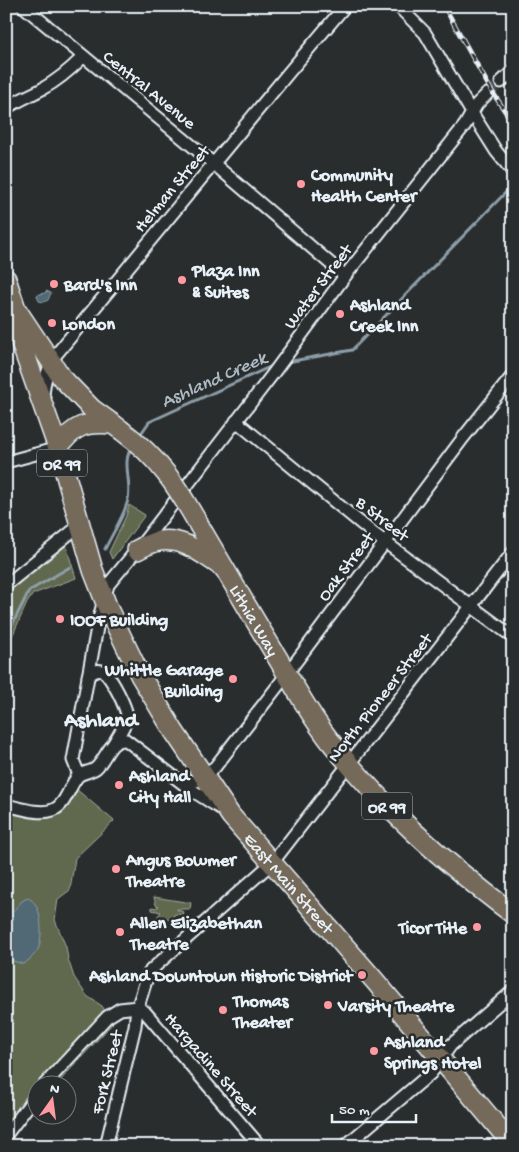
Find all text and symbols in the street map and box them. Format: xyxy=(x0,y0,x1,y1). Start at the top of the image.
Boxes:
street label: Central Avenue xyxy=(98,47,200,135)
street label: Helman Street xyxy=(130,141,216,237)
place label: Community Health Center xyxy=(310,166,419,208)
marker: Community Health Center xyxy=(295,178,307,190)
street label: Water Street xyxy=(280,240,359,334)
place label: Plaza Inn & Suites xyxy=(191,262,260,304)
marker: Plaza Inn & Suites xyxy=(176,274,188,286)
place label: Bard's Inn xyxy=(63,276,137,297)
marker: Bard's Inn xyxy=(48,278,60,290)
place label: Ashland Creek Inn xyxy=(349,296,419,338)
marker: Ashland Creek Inn xyxy=(334,308,346,320)
place label: London xyxy=(62,315,115,336)
marker: London xyxy=(46,317,58,329)
water label: Ashland Creek xyxy=(158,347,272,415)
road number: OR 99 xyxy=(37,449,87,476)
street label: B Street xyxy=(350,492,413,548)
street label: Oak Street xyxy=(314,527,381,606)
street label: Lithia Way xyxy=(223,582,282,661)
place label: IOOF Building xyxy=(70,611,168,632)
marker: IOOF Building xyxy=(54,613,66,625)
street label: North Pioneer Street xyxy=(324,629,439,767)
place label: Whittle Garage Building xyxy=(104,661,224,703)
marker: Whittle Garage Building xyxy=(227,673,239,685)
district label: Ashland xyxy=(63,709,140,735)
place label: Ashland City Hall xyxy=(128,767,191,809)
marker: Ashland City Hall xyxy=(113,779,125,791)
road number: OR 99 xyxy=(362,792,412,819)
street label: East Main Street xyxy=(238,830,338,940)
place label: Angus Bowmer Theatre xyxy=(124,851,238,893)
marker: Angus Bowmer Theatre xyxy=(110,863,122,875)
place label: Allen Elizabethan Theatre xyxy=(128,914,262,956)
place label: Ticor Title xyxy=(397,919,468,940)
marker: Ticor Title xyxy=(471,921,483,933)
marker: Allen Elizabethan Theatre xyxy=(114,926,126,938)
place label: Ashland Downtown Historic District xyxy=(88,967,354,988)
marker: Ashland Downtown Historic District xyxy=(356,969,368,981)
place label: Thomas Theater xyxy=(231,992,295,1034)
place label: Varsity Theatre xyxy=(337,997,455,1018)
marker: Varsity Theatre xyxy=(322,999,334,1011)
marker: Thomas Theater xyxy=(217,1004,229,1016)
street label: Hargadine Street xyxy=(159,1009,262,1123)
street label: Fork Street xyxy=(88,1027,129,1117)
place label: Ashland Springs Hotel xyxy=(383,1033,481,1075)
marker: Ashland Springs Hotel xyxy=(368,1045,380,1057)
north arrow xyxy=(28,1074,78,1124)
text: N xyxy=(48,1080,61,1099)
scale bar xyxy=(332,1092,415,1124)
text: 50 m xyxy=(339,1102,370,1120)

